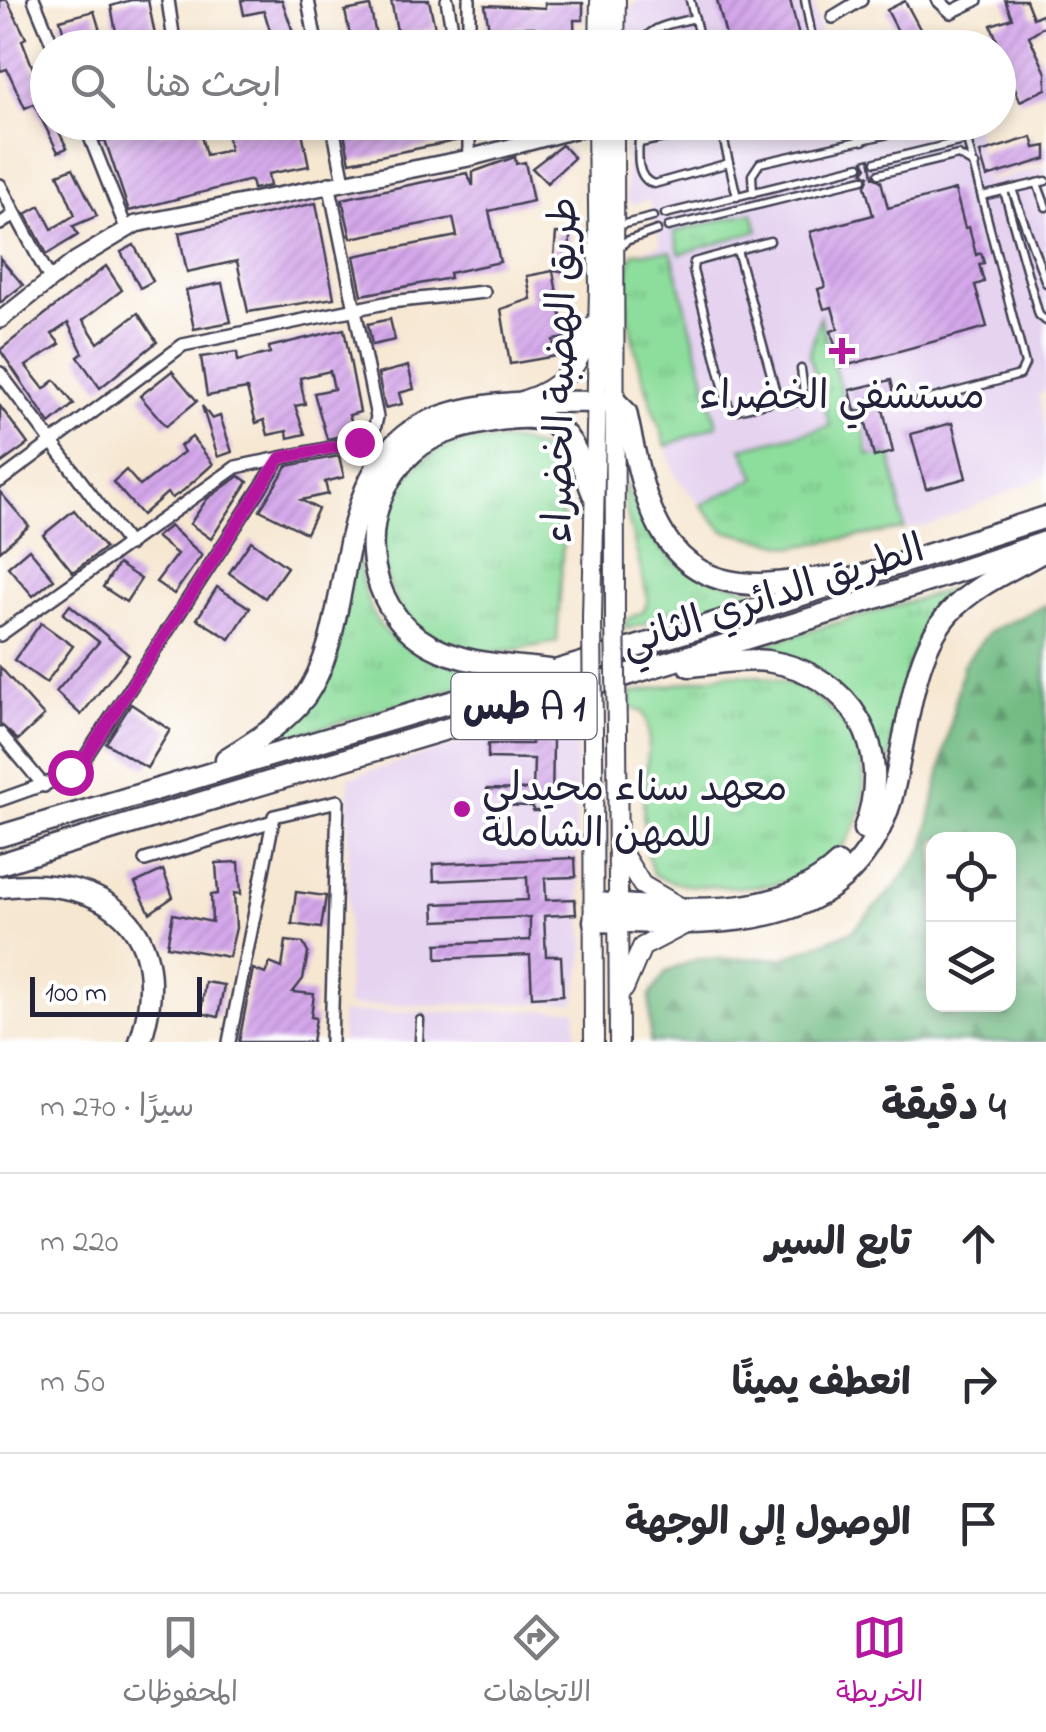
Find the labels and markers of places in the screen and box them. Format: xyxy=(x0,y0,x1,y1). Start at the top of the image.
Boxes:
marker: مستشفي الخضراء xyxy=(829,338,855,364)
place label: مستشفي الخضراء xyxy=(699,369,985,429)
place label: معهد سناء محيدلي للمهن الشاملة xyxy=(482,761,788,866)
marker: معهد سناء محيدلي للمهن الشاملة xyxy=(451,798,473,820)

